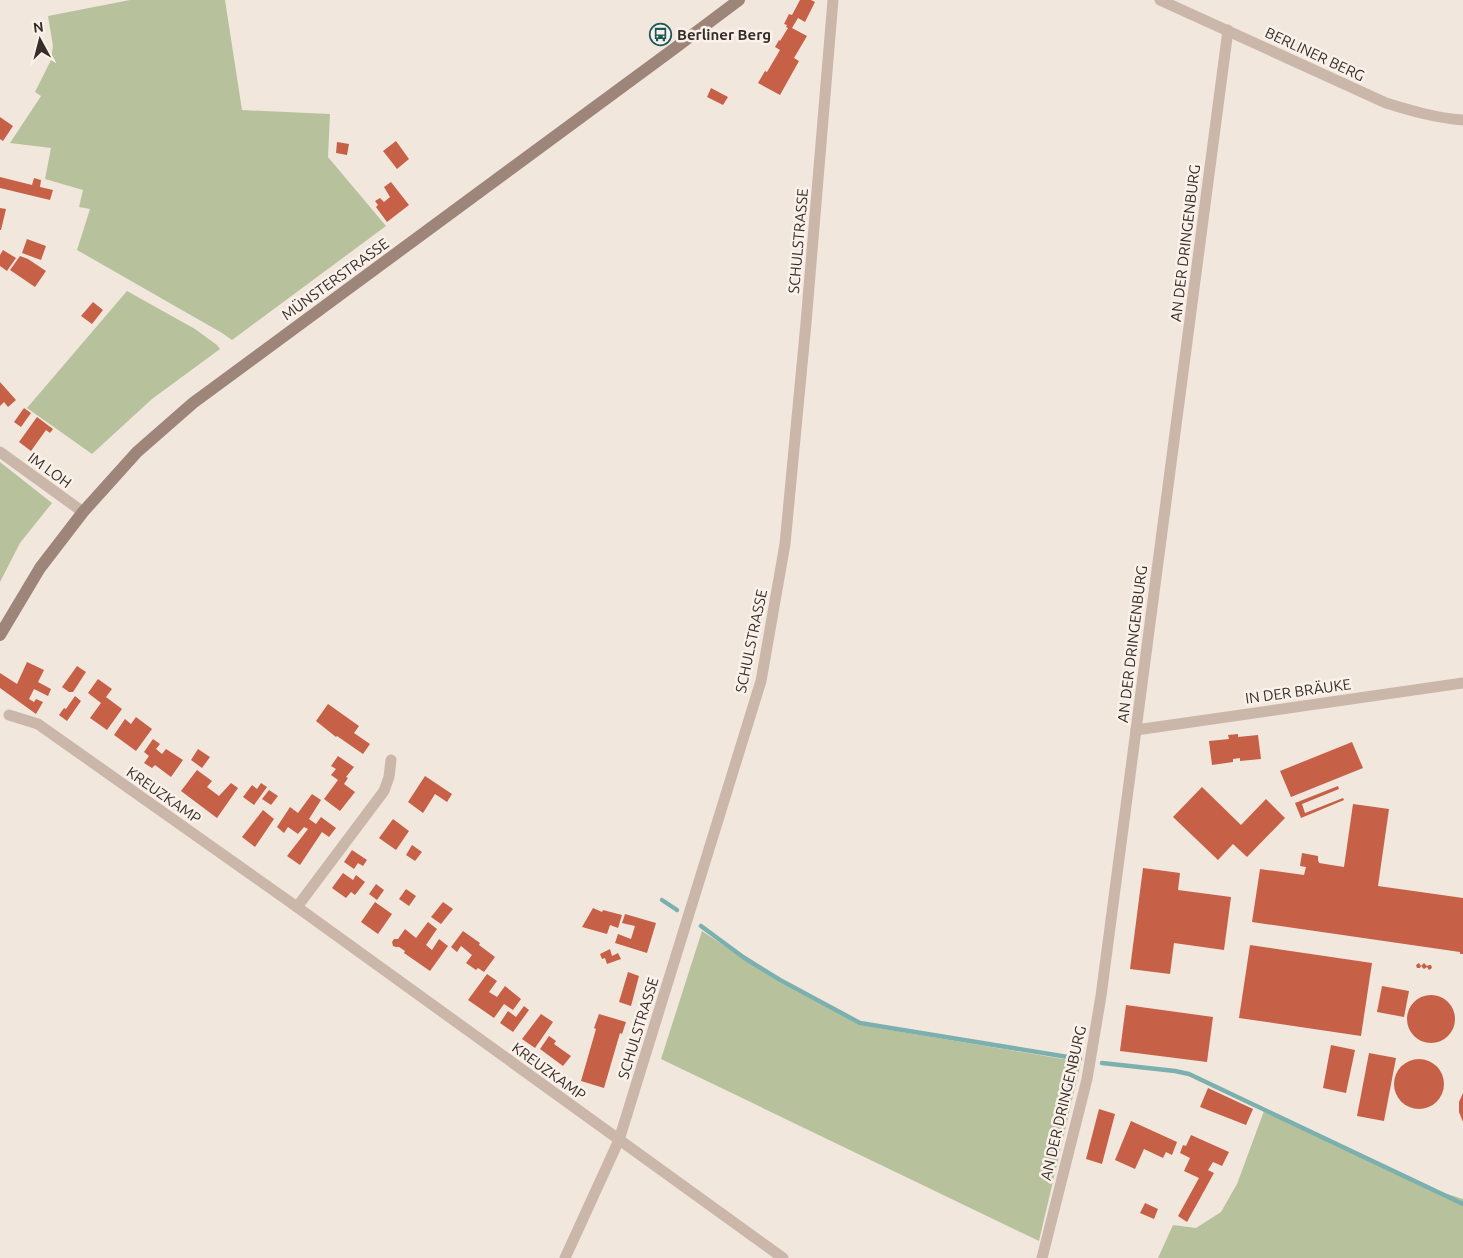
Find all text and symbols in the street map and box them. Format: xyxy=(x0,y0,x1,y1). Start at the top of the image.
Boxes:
north arrow xyxy=(15,15,65,65)
text: N xyxy=(32,19,45,36)
bus stop icon: Berliner Berg xyxy=(649,22,673,46)
street label: BERLINER BERG xyxy=(1263,24,1367,84)
place label: Berliner Berg xyxy=(677,26,771,43)
street label: AN DER DRINGENBURG xyxy=(1167,163,1203,323)
street label: SCHULSTRASSE xyxy=(785,188,811,294)
street label: MÜNSTERSTRASSE xyxy=(278,235,392,323)
street label: IM LOH xyxy=(25,449,75,491)
street label: AN DER DRINGENBURG xyxy=(1114,564,1150,724)
street label: SCHULSTRASSE xyxy=(732,588,770,694)
street label: IN DER BRÄUKE xyxy=(1244,675,1352,707)
street label: KREUZKAMP xyxy=(124,763,204,827)
street label: SCHULSTRASSE xyxy=(614,975,662,1081)
street label: AN DER DRINGENBURG xyxy=(1037,1024,1089,1182)
street label: KREUZKAMP xyxy=(509,1039,589,1103)

